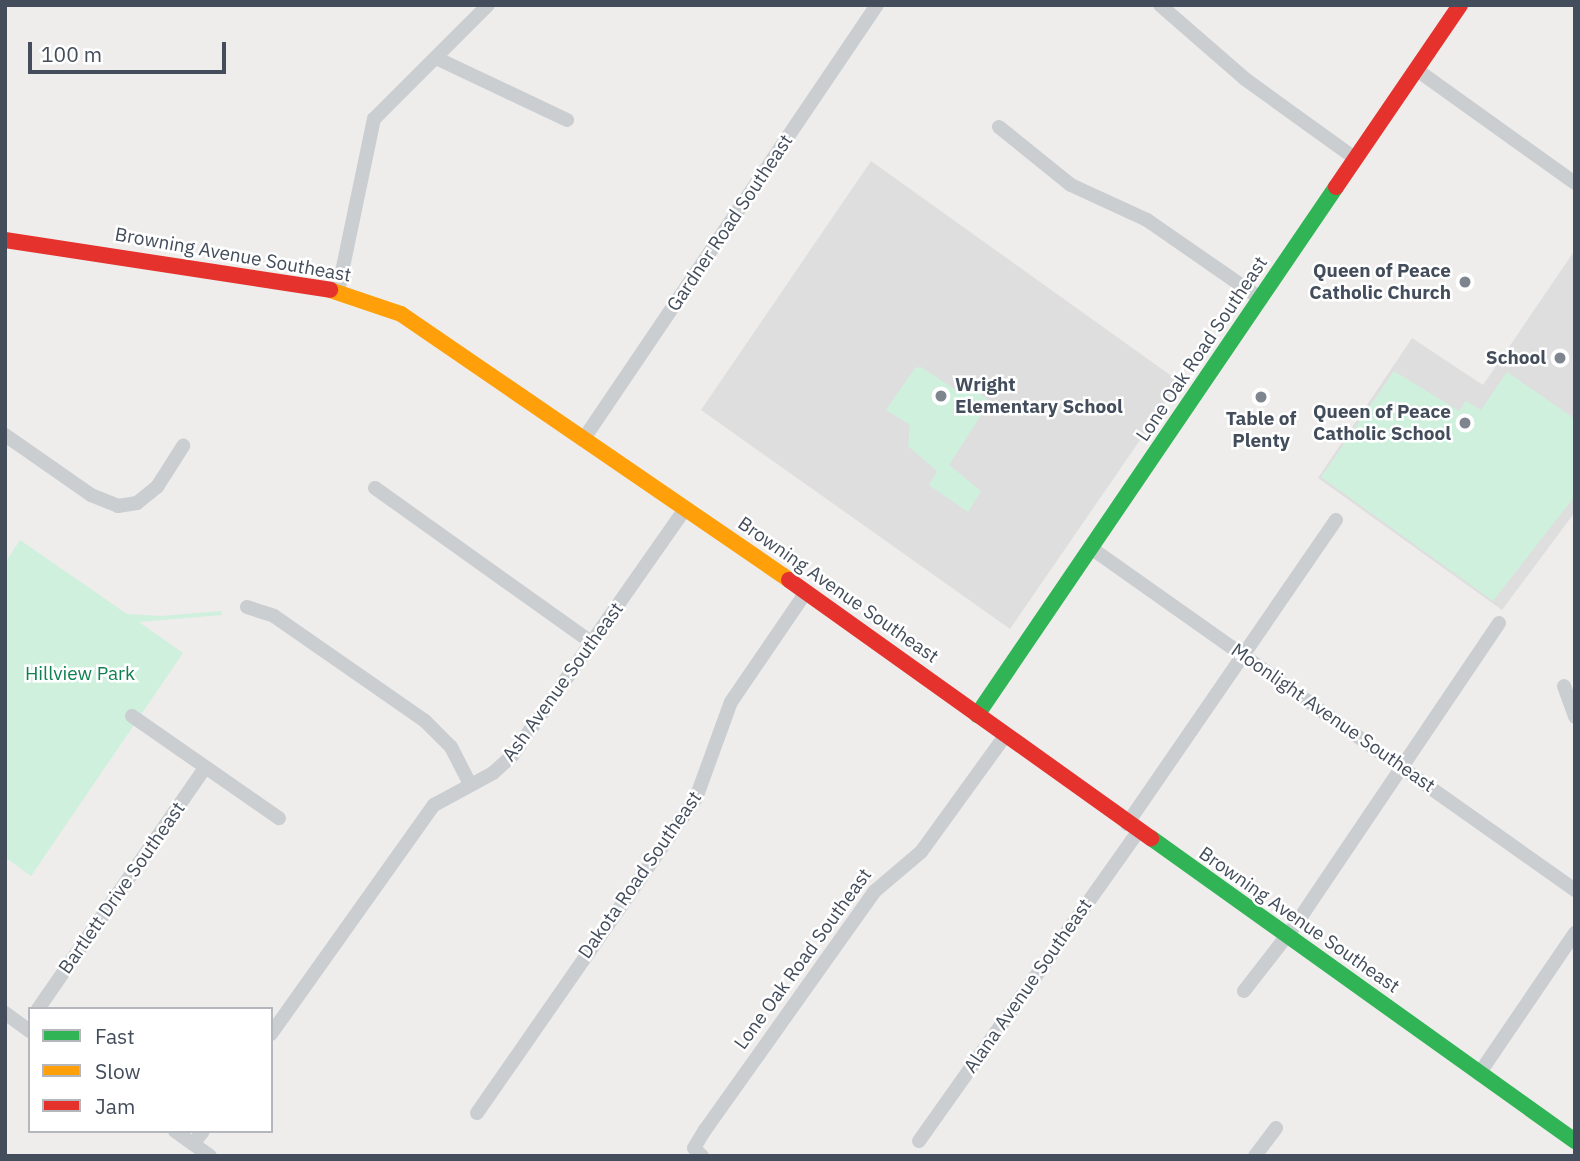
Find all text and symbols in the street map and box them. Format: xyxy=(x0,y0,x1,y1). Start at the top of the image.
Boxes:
scale bar xyxy=(32,28,229,72)
text: 100 m xyxy=(41,40,102,68)
street label: Gardner Road Southeast xyxy=(662,130,798,316)
street label: Browning Avenue Southeast xyxy=(113,223,353,287)
street label: Lone Oak Road Southeast xyxy=(1132,252,1272,446)
place label: Queen of Peace Catholic Church xyxy=(1309,260,1451,304)
marker: Queen of Peace Catholic Church xyxy=(1457,274,1473,290)
place label: School xyxy=(1486,347,1546,369)
marker: School xyxy=(1552,350,1568,366)
place label: Wright Elementary School xyxy=(955,374,1123,418)
marker: Wright Elementary School xyxy=(933,388,949,404)
marker: Table of Plenty xyxy=(1253,389,1269,405)
place label: Queen of Peace Catholic School xyxy=(1313,401,1451,445)
place label: Table of Plenty xyxy=(1226,408,1296,452)
marker: Queen of Peace Catholic School xyxy=(1457,415,1473,431)
street label: Browning Avenue Southeast xyxy=(733,512,943,668)
street label: Ash Avenue Southeast xyxy=(498,598,628,766)
street label: Moonlight Avenue Southeast xyxy=(1227,639,1439,797)
park label: Hillview Park xyxy=(25,663,135,685)
street label: Dakota Road Southeast xyxy=(574,787,706,963)
street label: Bartlett Drive Southeast xyxy=(54,798,190,978)
street label: Browning Avenue Southeast xyxy=(1194,842,1404,998)
street label: Lone Oak Road Southeast xyxy=(730,864,876,1054)
street label: Alana Avenue Southeast xyxy=(959,895,1097,1077)
legend xyxy=(28,1007,273,1133)
text: Fast xyxy=(95,1022,135,1050)
text: Slow xyxy=(95,1057,141,1085)
text: Jam xyxy=(95,1092,135,1120)

